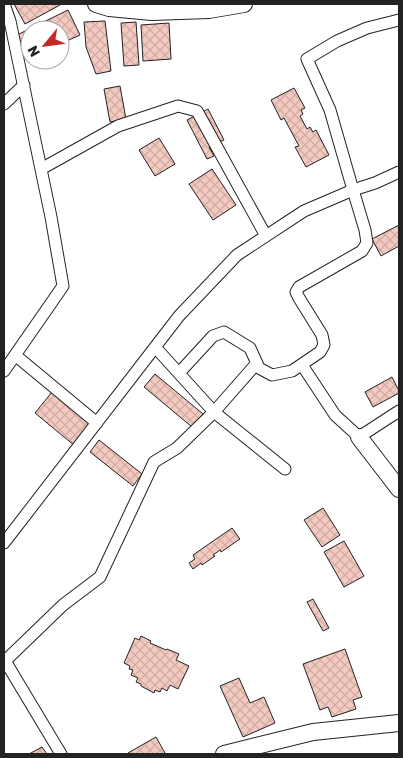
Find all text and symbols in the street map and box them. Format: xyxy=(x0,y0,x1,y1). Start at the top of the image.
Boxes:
north arrow xyxy=(20,20,70,70)
text: N xyxy=(24,43,44,60)

